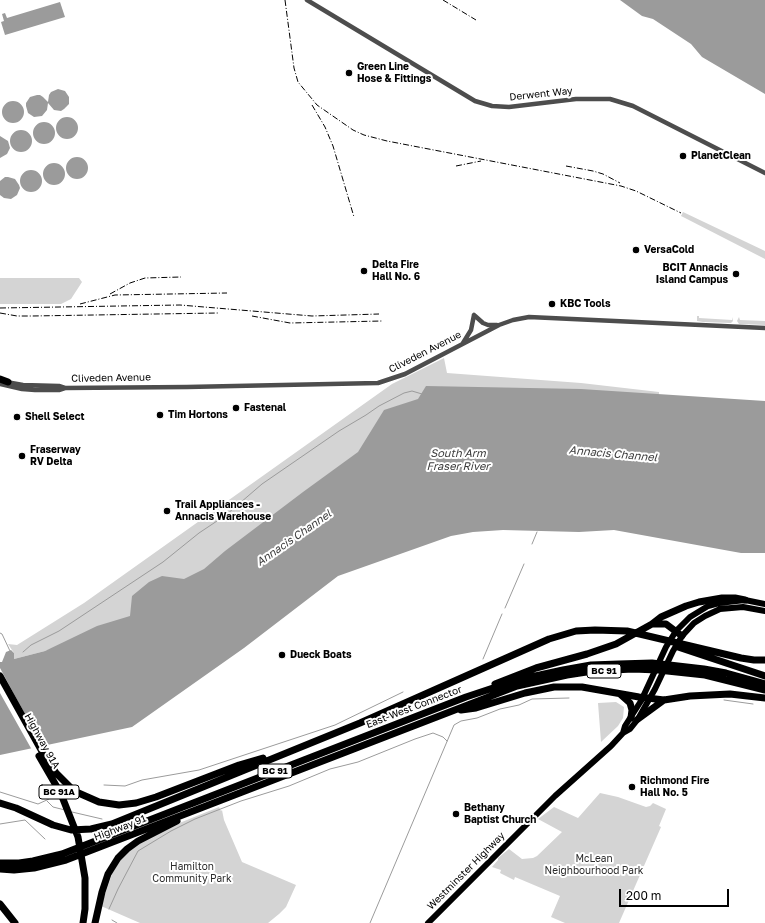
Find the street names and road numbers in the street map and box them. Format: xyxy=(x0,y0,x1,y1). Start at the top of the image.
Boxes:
street label: Derwent Way xyxy=(509,85,573,103)
street label: Cliveden Avenue xyxy=(387,329,463,375)
street label: Cliveden Avenue xyxy=(71,371,151,385)
road number: BC 91 xyxy=(587,664,621,678)
street label: East-West Connector xyxy=(364,683,464,731)
street label: Highway 91A xyxy=(22,711,62,771)
road number: BC 91 xyxy=(258,764,292,778)
road number: BC 91A xyxy=(39,785,79,799)
street label: Highway 91 xyxy=(92,813,148,843)
street label: Westminster Highway xyxy=(425,830,507,912)

